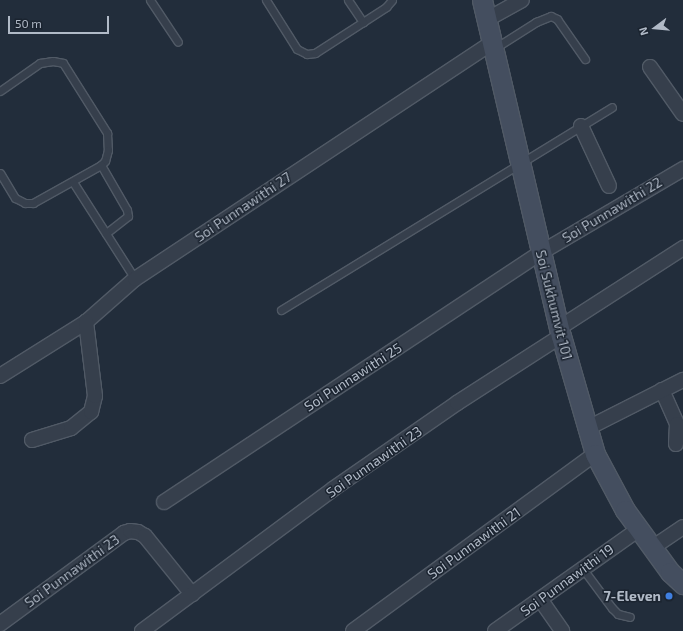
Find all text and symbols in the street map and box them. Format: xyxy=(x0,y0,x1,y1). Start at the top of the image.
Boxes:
scale bar xyxy=(10,8,111,34)
north arrow xyxy=(635,8,675,48)
text: 50 m xyxy=(15,16,42,30)
text: N xyxy=(636,26,650,37)
street label: Soi Punnawithi 27 xyxy=(192,169,294,245)
street label: Soi Punnawithi 22 xyxy=(559,174,665,246)
street label: Soi Sukhumvit 101 xyxy=(532,248,576,362)
street label: Soi Punnawithi 25 xyxy=(301,339,405,415)
street label: Soi Punnawithi 23 xyxy=(323,423,425,501)
street label: Soi Punnawithi 21 xyxy=(424,504,524,582)
street label: Soi Punnawithi 23 xyxy=(21,531,123,611)
street label: Soi Punnawithi 19 xyxy=(517,541,617,619)
place label: 7-Eleven xyxy=(603,588,661,604)
marker: 7-Eleven xyxy=(664,591,674,601)

